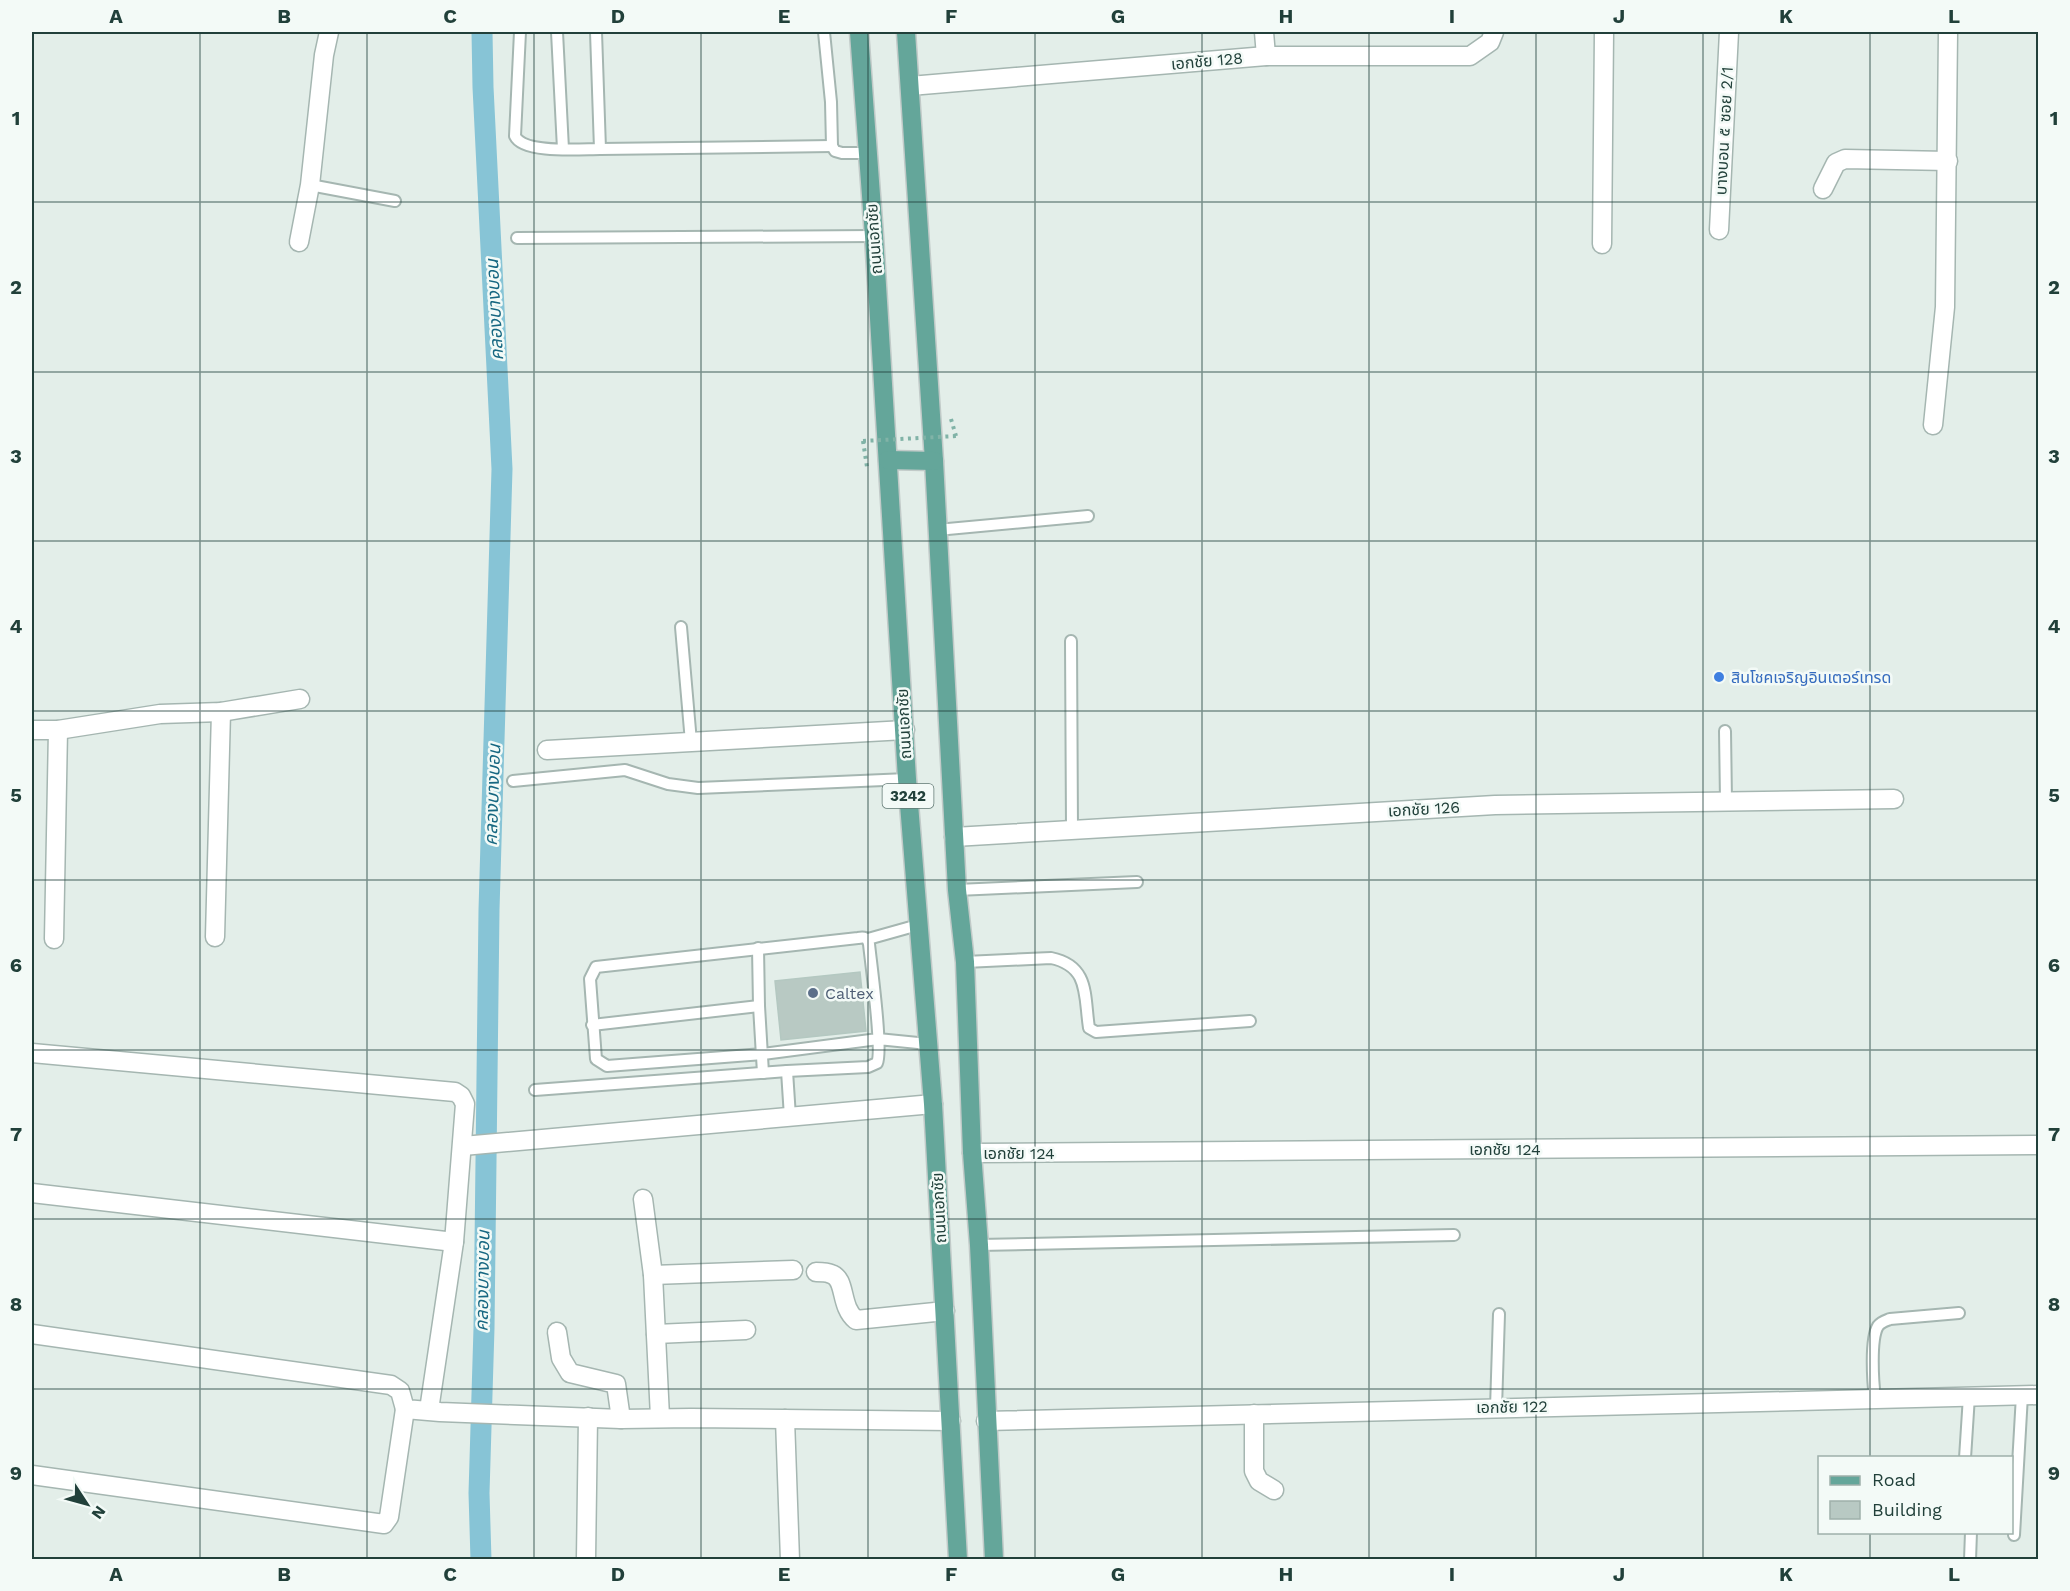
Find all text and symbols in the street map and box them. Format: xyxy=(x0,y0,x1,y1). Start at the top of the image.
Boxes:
text: A xyxy=(109,4,123,28)
text: B xyxy=(277,4,291,28)
text: C xyxy=(443,4,457,28)
text: D xyxy=(611,4,625,28)
text: E xyxy=(778,4,790,28)
text: F xyxy=(945,4,957,28)
text: G xyxy=(1111,4,1125,28)
text: H xyxy=(1279,4,1293,28)
text: I xyxy=(1449,4,1455,28)
text: J xyxy=(1613,4,1625,28)
text: K xyxy=(1779,4,1793,28)
text: L xyxy=(1948,4,1960,28)
street label: เอกชัย 128 xyxy=(1170,48,1244,74)
street label: บางบอน ๕ ซอย 2/1 xyxy=(1711,66,1737,196)
text: 1 xyxy=(12,106,20,130)
text: 1 xyxy=(2050,106,2058,130)
street label: ถนนเอกชัย xyxy=(862,203,886,275)
water label: คลองบางบอน xyxy=(481,258,507,361)
text: 2 xyxy=(10,275,22,299)
text: 2 xyxy=(2048,275,2060,299)
text: 3 xyxy=(10,444,22,468)
text: 3 xyxy=(2048,444,2060,468)
text: 4 xyxy=(10,614,23,638)
text: 4 xyxy=(2048,614,2061,638)
place label: สินโชคเจริญอินเตอร์เทรด xyxy=(1731,668,1891,687)
marker: สินโชคเจริญอินเตอร์เทรด xyxy=(1712,670,1726,684)
street label: ถนนเอกชัย xyxy=(893,688,915,760)
water label: คลองบางบอน xyxy=(480,743,504,846)
text: 5 xyxy=(10,783,22,807)
text: 5 xyxy=(2048,783,2060,807)
road number: 3242 xyxy=(882,784,934,808)
street label: เอกชัย 126 xyxy=(1388,798,1460,820)
text: 6 xyxy=(10,953,22,977)
text: 6 xyxy=(2048,953,2060,977)
place label: Caltex xyxy=(825,984,874,1003)
marker: Caltex xyxy=(806,986,820,1000)
text: 7 xyxy=(10,1122,22,1146)
text: 7 xyxy=(2048,1122,2060,1146)
street label: เอกชัย 124 xyxy=(1469,1140,1541,1159)
street label: เอกชัย 124 xyxy=(983,1144,1055,1163)
street label: ถนนเอกชัย xyxy=(928,1172,950,1244)
water label: คลองบางบอน xyxy=(471,1229,493,1332)
text: 8 xyxy=(10,1292,22,1316)
text: 8 xyxy=(2048,1292,2060,1316)
street label: เอกชัย 122 xyxy=(1476,1397,1548,1417)
legend xyxy=(1818,1456,2013,1534)
text: 9 xyxy=(10,1461,22,1485)
text: 9 xyxy=(2048,1461,2060,1485)
text: Road xyxy=(1872,1469,1916,1490)
north arrow xyxy=(57,1474,117,1534)
text: Building xyxy=(1872,1499,1942,1520)
text: N xyxy=(88,1502,110,1523)
text: A xyxy=(109,1562,123,1586)
text: B xyxy=(277,1562,291,1586)
text: C xyxy=(443,1562,457,1586)
text: D xyxy=(611,1562,625,1586)
text: E xyxy=(778,1562,790,1586)
text: F xyxy=(945,1562,957,1586)
text: G xyxy=(1111,1562,1125,1586)
text: H xyxy=(1279,1562,1293,1586)
text: I xyxy=(1449,1562,1455,1586)
text: J xyxy=(1613,1562,1625,1586)
text: K xyxy=(1779,1562,1793,1586)
text: L xyxy=(1948,1562,1960,1586)

